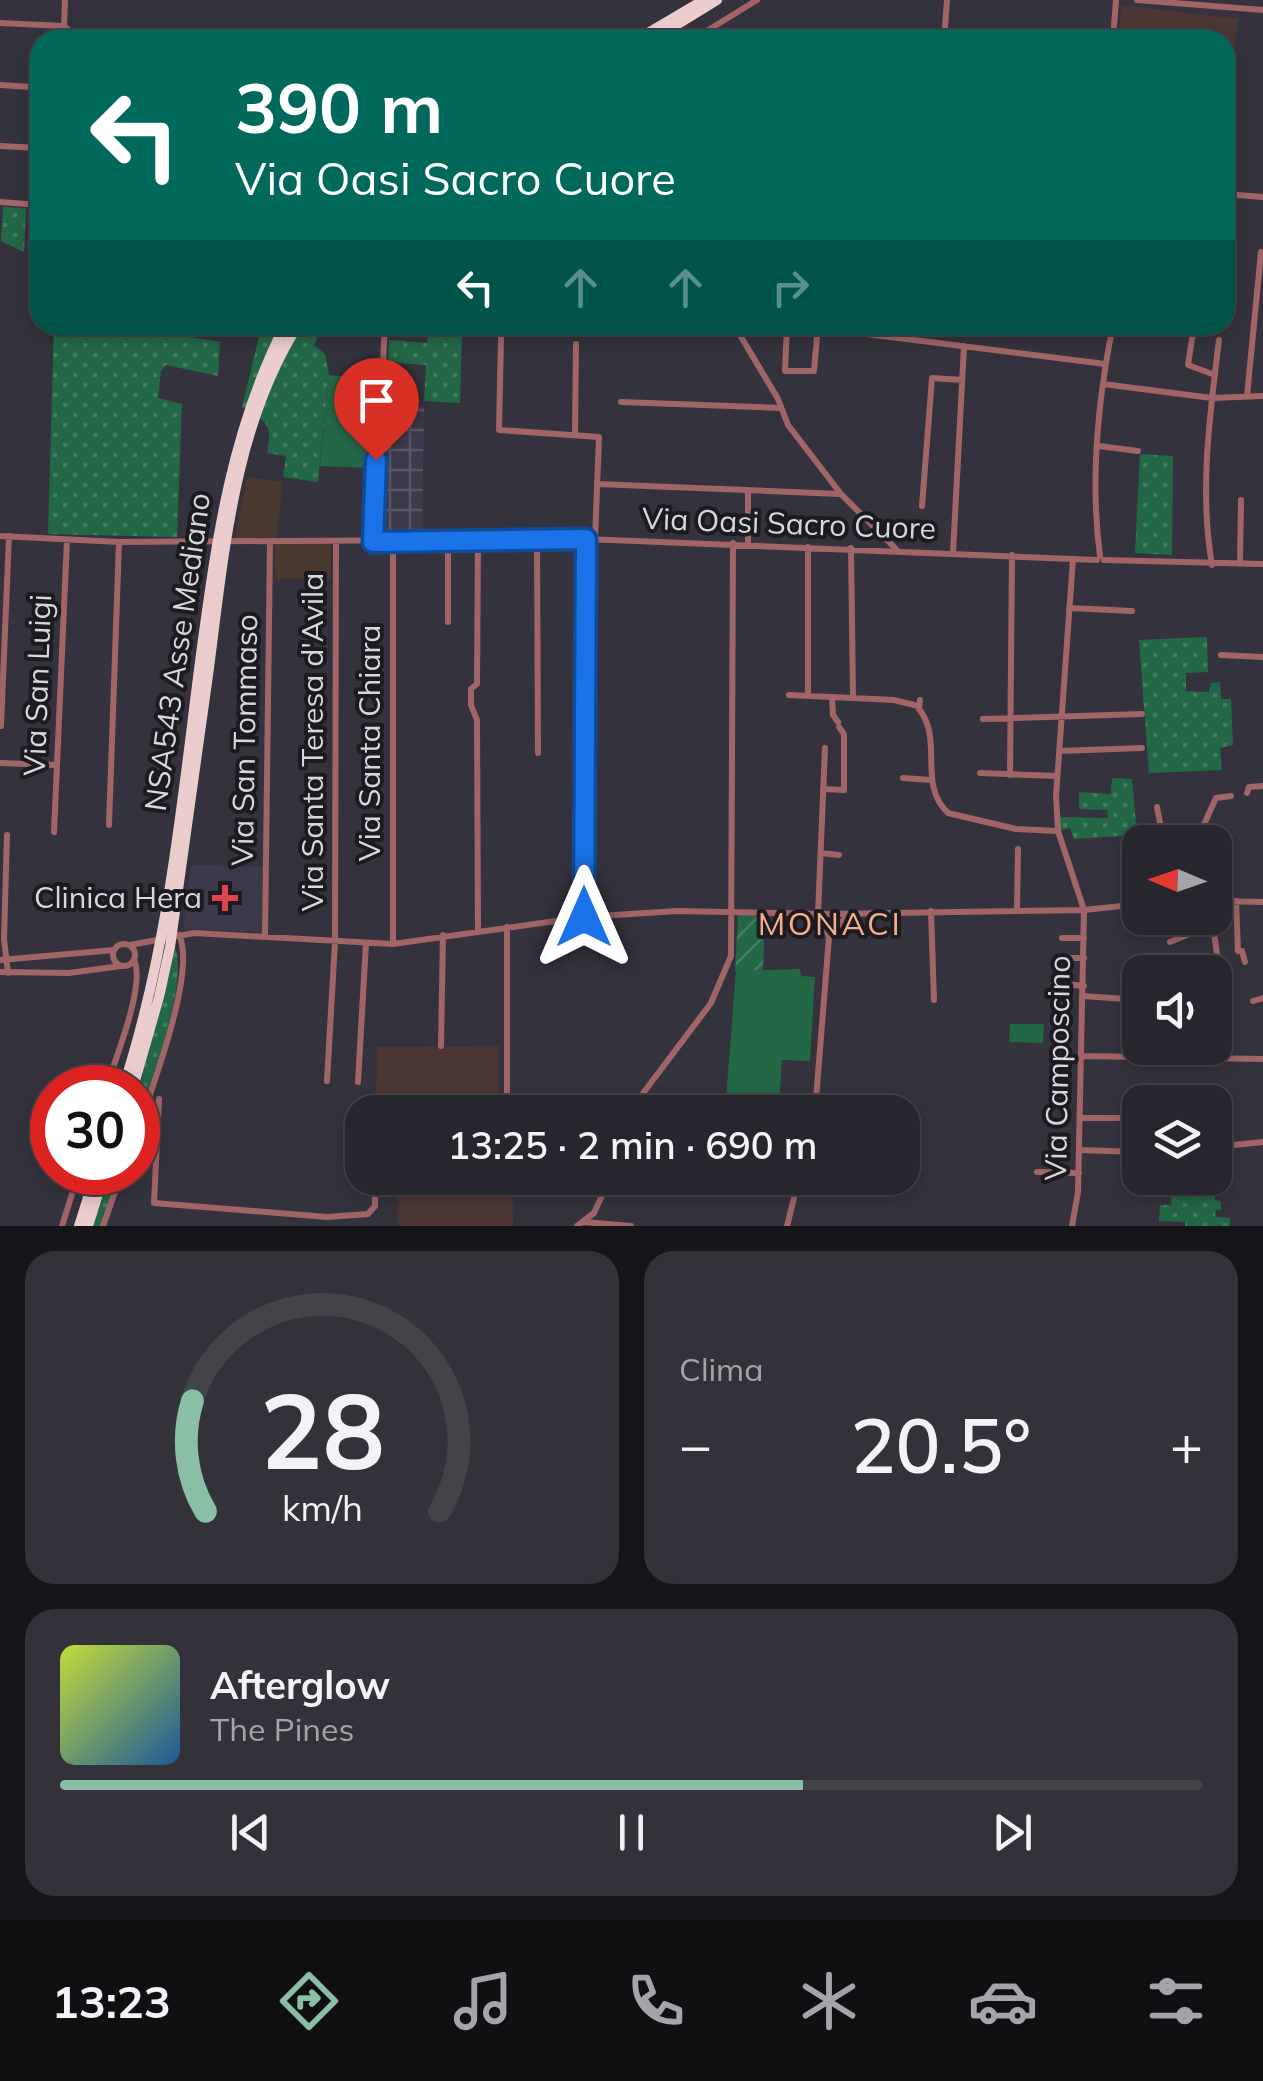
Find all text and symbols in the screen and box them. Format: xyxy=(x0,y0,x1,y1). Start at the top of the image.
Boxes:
text: 390 m xyxy=(235,63,443,151)
icon: left xyxy=(70,70,200,200)
text: Via Oasi Sacro Cuore xyxy=(235,150,676,206)
icon: left xyxy=(448,260,503,315)
icon: ahead xyxy=(553,260,608,315)
icon: ahead xyxy=(658,260,713,315)
icon: right xyxy=(763,260,818,315)
pin xyxy=(334,358,419,461)
icon: arrive xyxy=(349,373,404,428)
street label: NSA543 Asse Mediano xyxy=(136,490,218,813)
street label: Via Oasi Sacro Cuore xyxy=(642,499,936,547)
street label: Via Santa Teresa d'Avila xyxy=(293,573,331,911)
street label: Via San Luigi xyxy=(15,593,59,776)
street label: Via San Tommaso xyxy=(223,614,265,866)
street label: Via Santa Chiara xyxy=(350,625,388,861)
north arrow xyxy=(1122,825,1232,935)
map controls xyxy=(1122,825,1232,1195)
position arrow xyxy=(532,865,636,969)
place label: Clinica Hera xyxy=(34,878,202,916)
marker: Clinica Hera xyxy=(212,885,238,911)
district label: MONACI xyxy=(758,903,902,943)
street label: Via Camposcino xyxy=(1036,955,1078,1181)
button: sound xyxy=(1122,955,1232,1065)
speed limit sign: 30 xyxy=(30,1065,160,1195)
button: layers xyxy=(1122,1085,1232,1195)
text: 13:25 · 2 min · 690 m xyxy=(447,1121,818,1169)
text: Clima xyxy=(679,1349,763,1389)
text: 28 xyxy=(260,1364,384,1495)
text: 20.5° xyxy=(851,1398,1031,1492)
text: − xyxy=(679,1410,712,1479)
text: + xyxy=(1170,1410,1203,1479)
text: km/h xyxy=(282,1485,362,1530)
text: Afterglow xyxy=(210,1661,390,1709)
text: The Pines xyxy=(210,1709,354,1749)
icon: previous xyxy=(223,1805,278,1860)
icon: pause xyxy=(604,1805,659,1860)
icon: next xyxy=(985,1805,1040,1860)
icon: directions xyxy=(274,1966,344,2036)
icon: music xyxy=(448,1966,518,2036)
icon: phone xyxy=(621,1966,691,2036)
icon: climate xyxy=(794,1966,864,2036)
icon: car xyxy=(968,1966,1038,2036)
icon: filters xyxy=(1141,1966,1211,2036)
text: 13:23 xyxy=(52,1973,171,2029)

